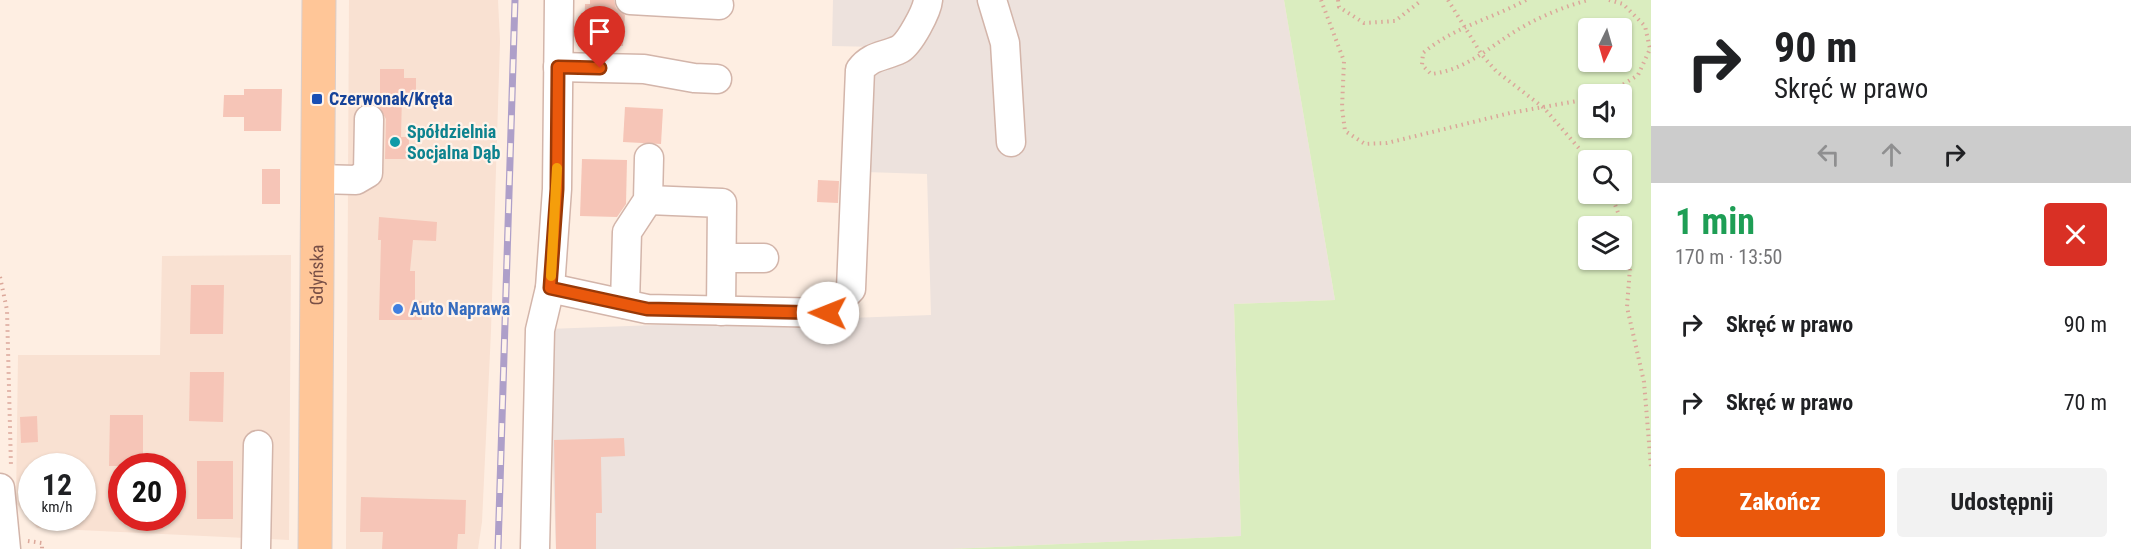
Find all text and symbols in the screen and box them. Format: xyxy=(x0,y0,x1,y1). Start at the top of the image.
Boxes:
pin xyxy=(574,6,625,68)
icon: arrive xyxy=(583,15,616,48)
north arrow xyxy=(1578,18,1632,72)
map controls xyxy=(1578,18,1632,270)
text: 90 m xyxy=(1774,23,1857,72)
icon: right xyxy=(1675,24,1753,102)
text: Skręć w prawo xyxy=(1774,73,1928,105)
button: sound xyxy=(1578,84,1632,138)
place label: Czerwonak/Kręta xyxy=(329,88,453,109)
marker: Czerwonak/Kręta xyxy=(310,92,324,106)
place label: Spółdzielnia Socjalna Dąb xyxy=(407,121,501,163)
marker: Spółdzielnia Socjalna Dąb xyxy=(388,135,402,149)
icon: left xyxy=(1812,138,1845,171)
icon: ahead xyxy=(1875,138,1908,171)
icon: right xyxy=(1938,138,1971,171)
button: search xyxy=(1578,150,1632,204)
text: 1 min xyxy=(1675,201,1755,243)
button: close xyxy=(2044,203,2107,266)
button: layers xyxy=(1578,216,1632,270)
street label: Gdyńska xyxy=(306,245,327,305)
text: 170 m · 13:50 xyxy=(1675,245,1782,269)
position arrow xyxy=(796,281,860,345)
place label: Auto Naprawa xyxy=(410,298,510,319)
marker: Auto Naprawa xyxy=(391,302,405,316)
icon: right xyxy=(1675,308,1708,341)
text: Skręć w prawo xyxy=(1726,312,1853,337)
text: 90 m xyxy=(2064,312,2107,337)
icon: right xyxy=(1675,386,1708,419)
text: Skręć w prawo xyxy=(1726,390,1853,415)
text: 70 m xyxy=(2064,390,2107,415)
speed limit sign: 20 xyxy=(108,453,186,531)
text: 12 xyxy=(42,467,72,502)
button: Zakończ xyxy=(1675,468,1885,537)
button: Udostępnij xyxy=(1897,468,2107,537)
text: km/h xyxy=(42,498,72,516)

